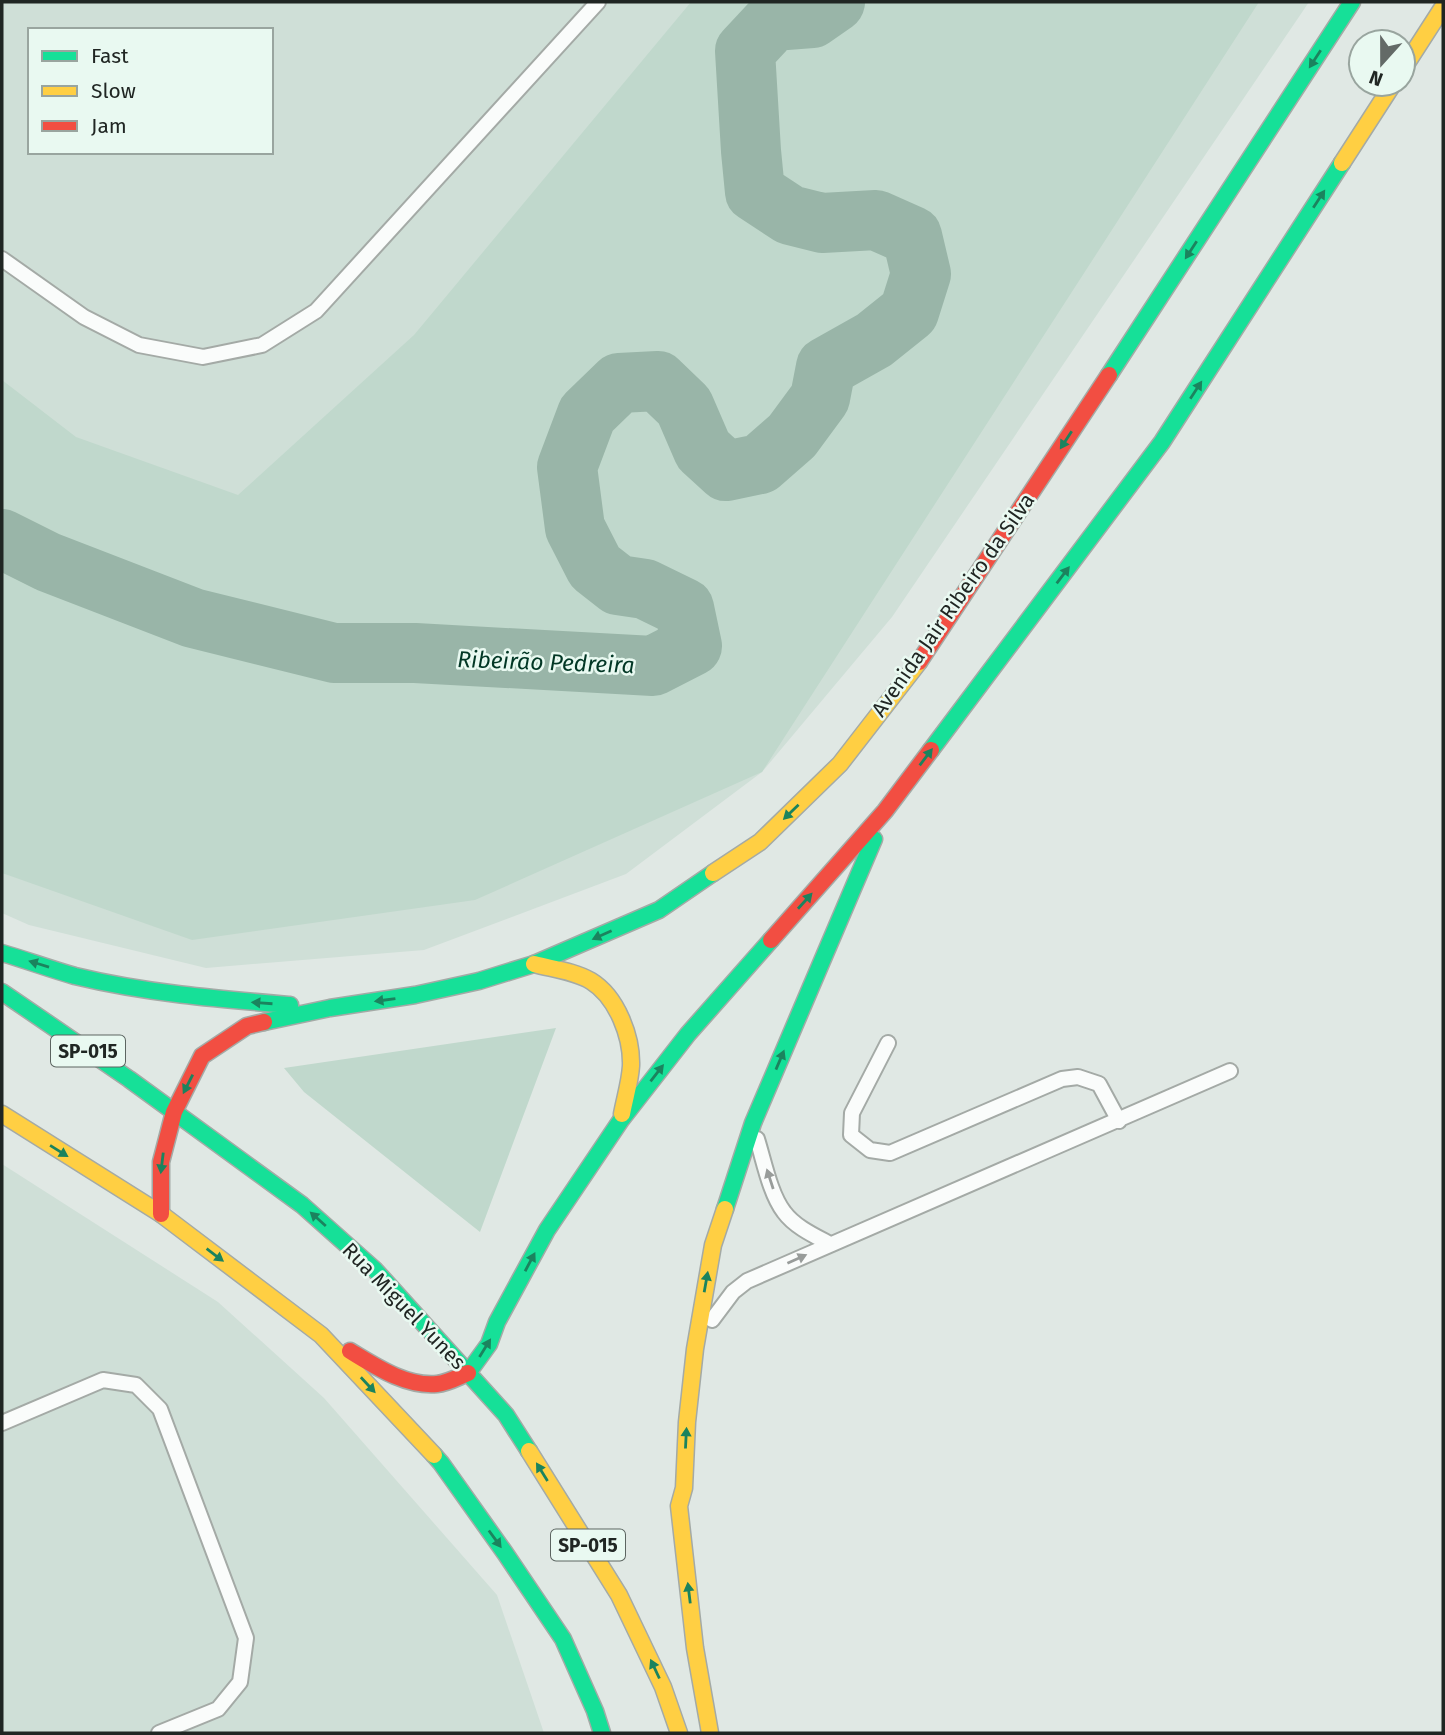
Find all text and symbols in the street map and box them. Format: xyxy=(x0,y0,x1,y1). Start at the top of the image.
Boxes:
legend xyxy=(28,28,273,154)
north arrow xyxy=(1347,28,1417,98)
text: Fast xyxy=(91,43,129,69)
one-way arrow xyxy=(1308,50,1322,68)
text: N xyxy=(1366,65,1386,91)
text: Slow xyxy=(91,78,136,104)
text: Jam xyxy=(91,113,127,139)
one-way arrow xyxy=(1312,190,1326,208)
one-way arrow xyxy=(1184,240,1197,259)
one-way arrow xyxy=(1189,381,1202,400)
one-way arrow xyxy=(1059,430,1072,450)
street label: Avenida Jair Ribeiro da Silva xyxy=(866,488,1040,722)
one-way arrow xyxy=(1055,566,1070,584)
water label: Ribeirão Pedreira xyxy=(457,645,635,679)
one-way arrow xyxy=(919,747,933,766)
one-way arrow xyxy=(784,803,800,820)
one-way arrow xyxy=(797,892,813,910)
one-way arrow xyxy=(592,929,612,941)
one-way arrow xyxy=(28,958,49,969)
one-way arrow xyxy=(374,994,396,1005)
one-way arrow xyxy=(251,997,273,1008)
road number: SP-015 xyxy=(51,1036,125,1066)
one-way arrow xyxy=(775,1050,786,1071)
one-way arrow xyxy=(649,1065,664,1083)
one-way arrow xyxy=(183,1074,194,1094)
one-way arrow xyxy=(50,1144,69,1157)
one-way arrow xyxy=(157,1152,168,1174)
one-way arrow xyxy=(764,1168,774,1189)
one-way arrow xyxy=(309,1211,327,1227)
street label: Rua Miguel Yunes xyxy=(337,1237,471,1375)
one-way arrow xyxy=(206,1248,224,1262)
one-way arrow xyxy=(523,1251,535,1271)
one-way arrow xyxy=(787,1253,807,1265)
one-way arrow xyxy=(701,1271,712,1293)
one-way arrow xyxy=(478,1339,491,1358)
one-way arrow xyxy=(360,1376,376,1393)
one-way arrow xyxy=(681,1427,692,1449)
one-way arrow xyxy=(536,1463,549,1482)
one-way arrow xyxy=(488,1530,502,1548)
road number: SP-015 xyxy=(551,1530,625,1560)
one-way arrow xyxy=(684,1582,695,1604)
one-way arrow xyxy=(649,1659,660,1680)

